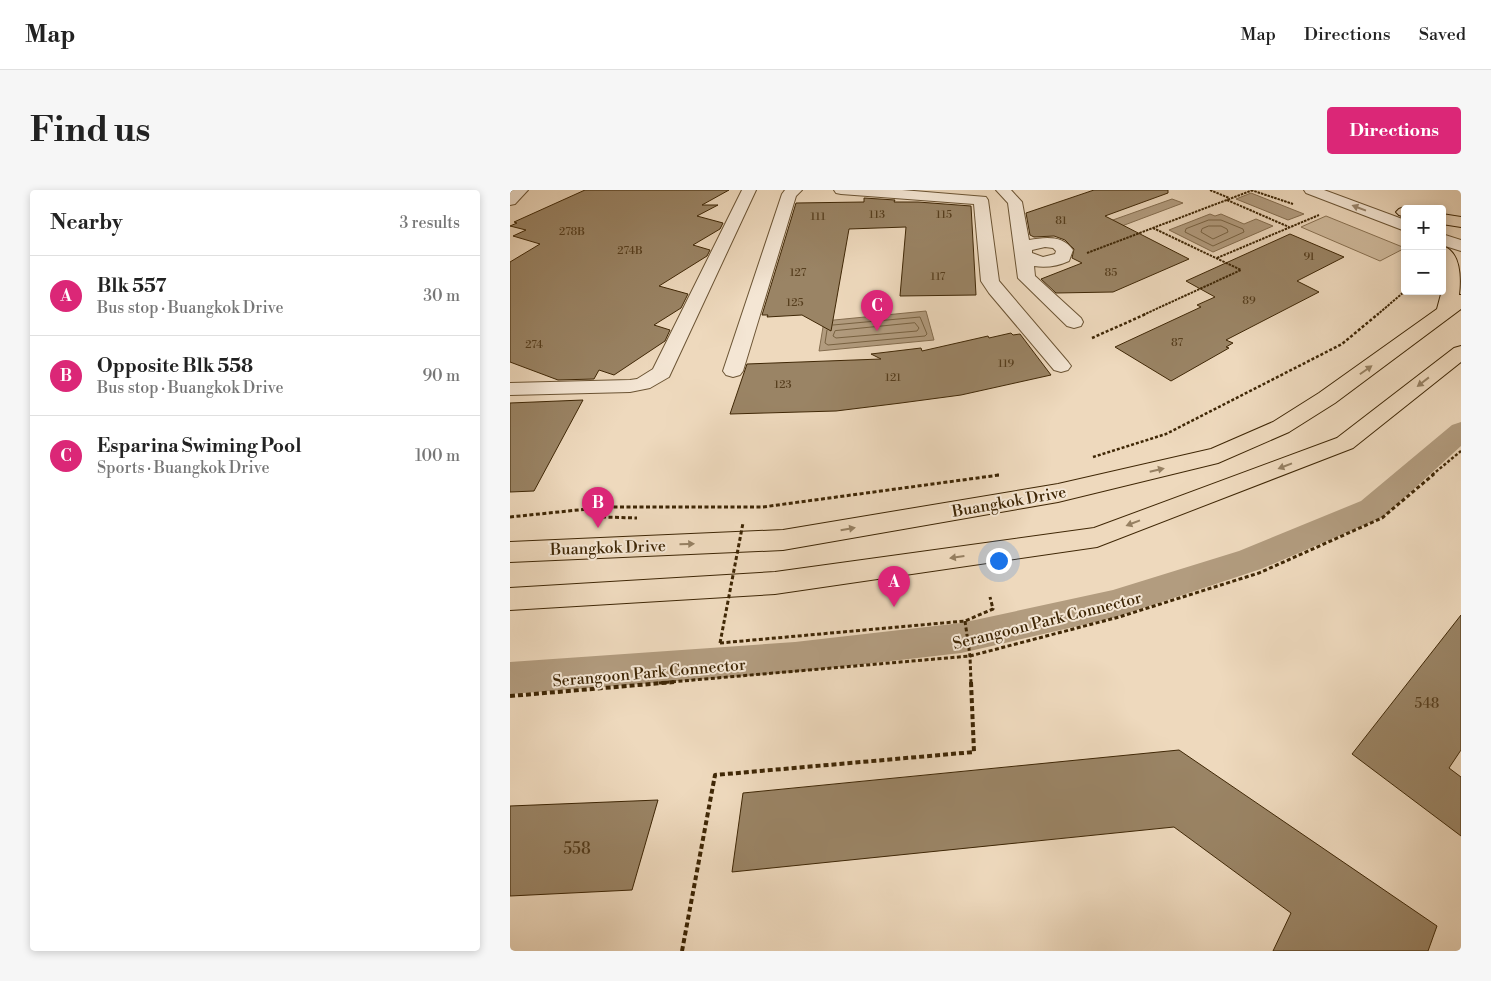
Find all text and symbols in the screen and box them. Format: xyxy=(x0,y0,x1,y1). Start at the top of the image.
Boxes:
text: Map xyxy=(25,20,75,50)
text: Map xyxy=(1240,23,1276,46)
text: Directions xyxy=(1304,23,1391,46)
text: Saved xyxy=(1419,23,1466,46)
button: Directions xyxy=(1327,107,1461,154)
text: Find us xyxy=(30,109,150,152)
one-way arrow xyxy=(1351,204,1366,212)
map controls xyxy=(1401,205,1446,295)
button: + xyxy=(1401,205,1446,250)
house number: 113 xyxy=(869,208,885,222)
house number: 115 xyxy=(936,208,952,222)
text: Nearby xyxy=(50,210,123,236)
house number: 111 xyxy=(811,210,826,224)
text: 3 results xyxy=(399,213,460,233)
house number: 81 xyxy=(1055,214,1067,228)
house number: 278B xyxy=(559,225,585,239)
house number: 274B xyxy=(617,244,643,258)
house number: 91 xyxy=(1303,250,1315,264)
button: − xyxy=(1401,250,1446,295)
house number: 127 xyxy=(790,266,807,280)
house number: 85 xyxy=(1105,266,1117,280)
house number: 117 xyxy=(931,270,946,284)
text: Blk 557 xyxy=(97,274,166,298)
text: A xyxy=(60,286,72,306)
text: 30 m xyxy=(423,286,460,306)
pin: C xyxy=(861,290,893,331)
house number: 89 xyxy=(1242,294,1256,308)
house number: 125 xyxy=(786,296,804,310)
text: Bus stop · Buangkok Drive xyxy=(97,298,284,318)
house number: 87 xyxy=(1171,336,1184,350)
house number: 274 xyxy=(525,338,543,352)
text: Opposite Blk 558 xyxy=(97,354,253,378)
house number: 119 xyxy=(998,357,1014,371)
one-way arrow xyxy=(1359,365,1373,375)
text: B xyxy=(60,366,72,386)
text: 90 m xyxy=(422,366,460,386)
house number: 121 xyxy=(885,371,901,385)
one-way arrow xyxy=(1416,377,1429,387)
text: Bus stop · Buangkok Drive xyxy=(97,378,284,398)
house number: 123 xyxy=(774,378,792,392)
text: Esparina Swiming Pool xyxy=(97,434,301,458)
text: C xyxy=(60,446,72,466)
text: 100 m xyxy=(415,446,460,466)
text: Sports · Buangkok Drive xyxy=(97,458,270,478)
one-way arrow xyxy=(1278,462,1292,470)
one-way arrow xyxy=(1149,466,1164,474)
street label: Buangkok Drive xyxy=(949,482,1068,522)
pin: B xyxy=(582,487,614,528)
one-way arrow xyxy=(1125,519,1140,527)
one-way arrow xyxy=(841,524,857,532)
street label: Buangkok Drive xyxy=(549,536,666,560)
one-way arrow xyxy=(679,540,695,548)
your location xyxy=(986,548,1012,574)
one-way arrow xyxy=(949,553,965,561)
pin: A xyxy=(878,566,910,607)
street label: Serangoon Park Connector xyxy=(951,588,1144,654)
street label: Serangoon Park Connector xyxy=(552,655,747,691)
house number: 548 xyxy=(1415,695,1439,713)
house number: 558 xyxy=(563,839,591,859)

